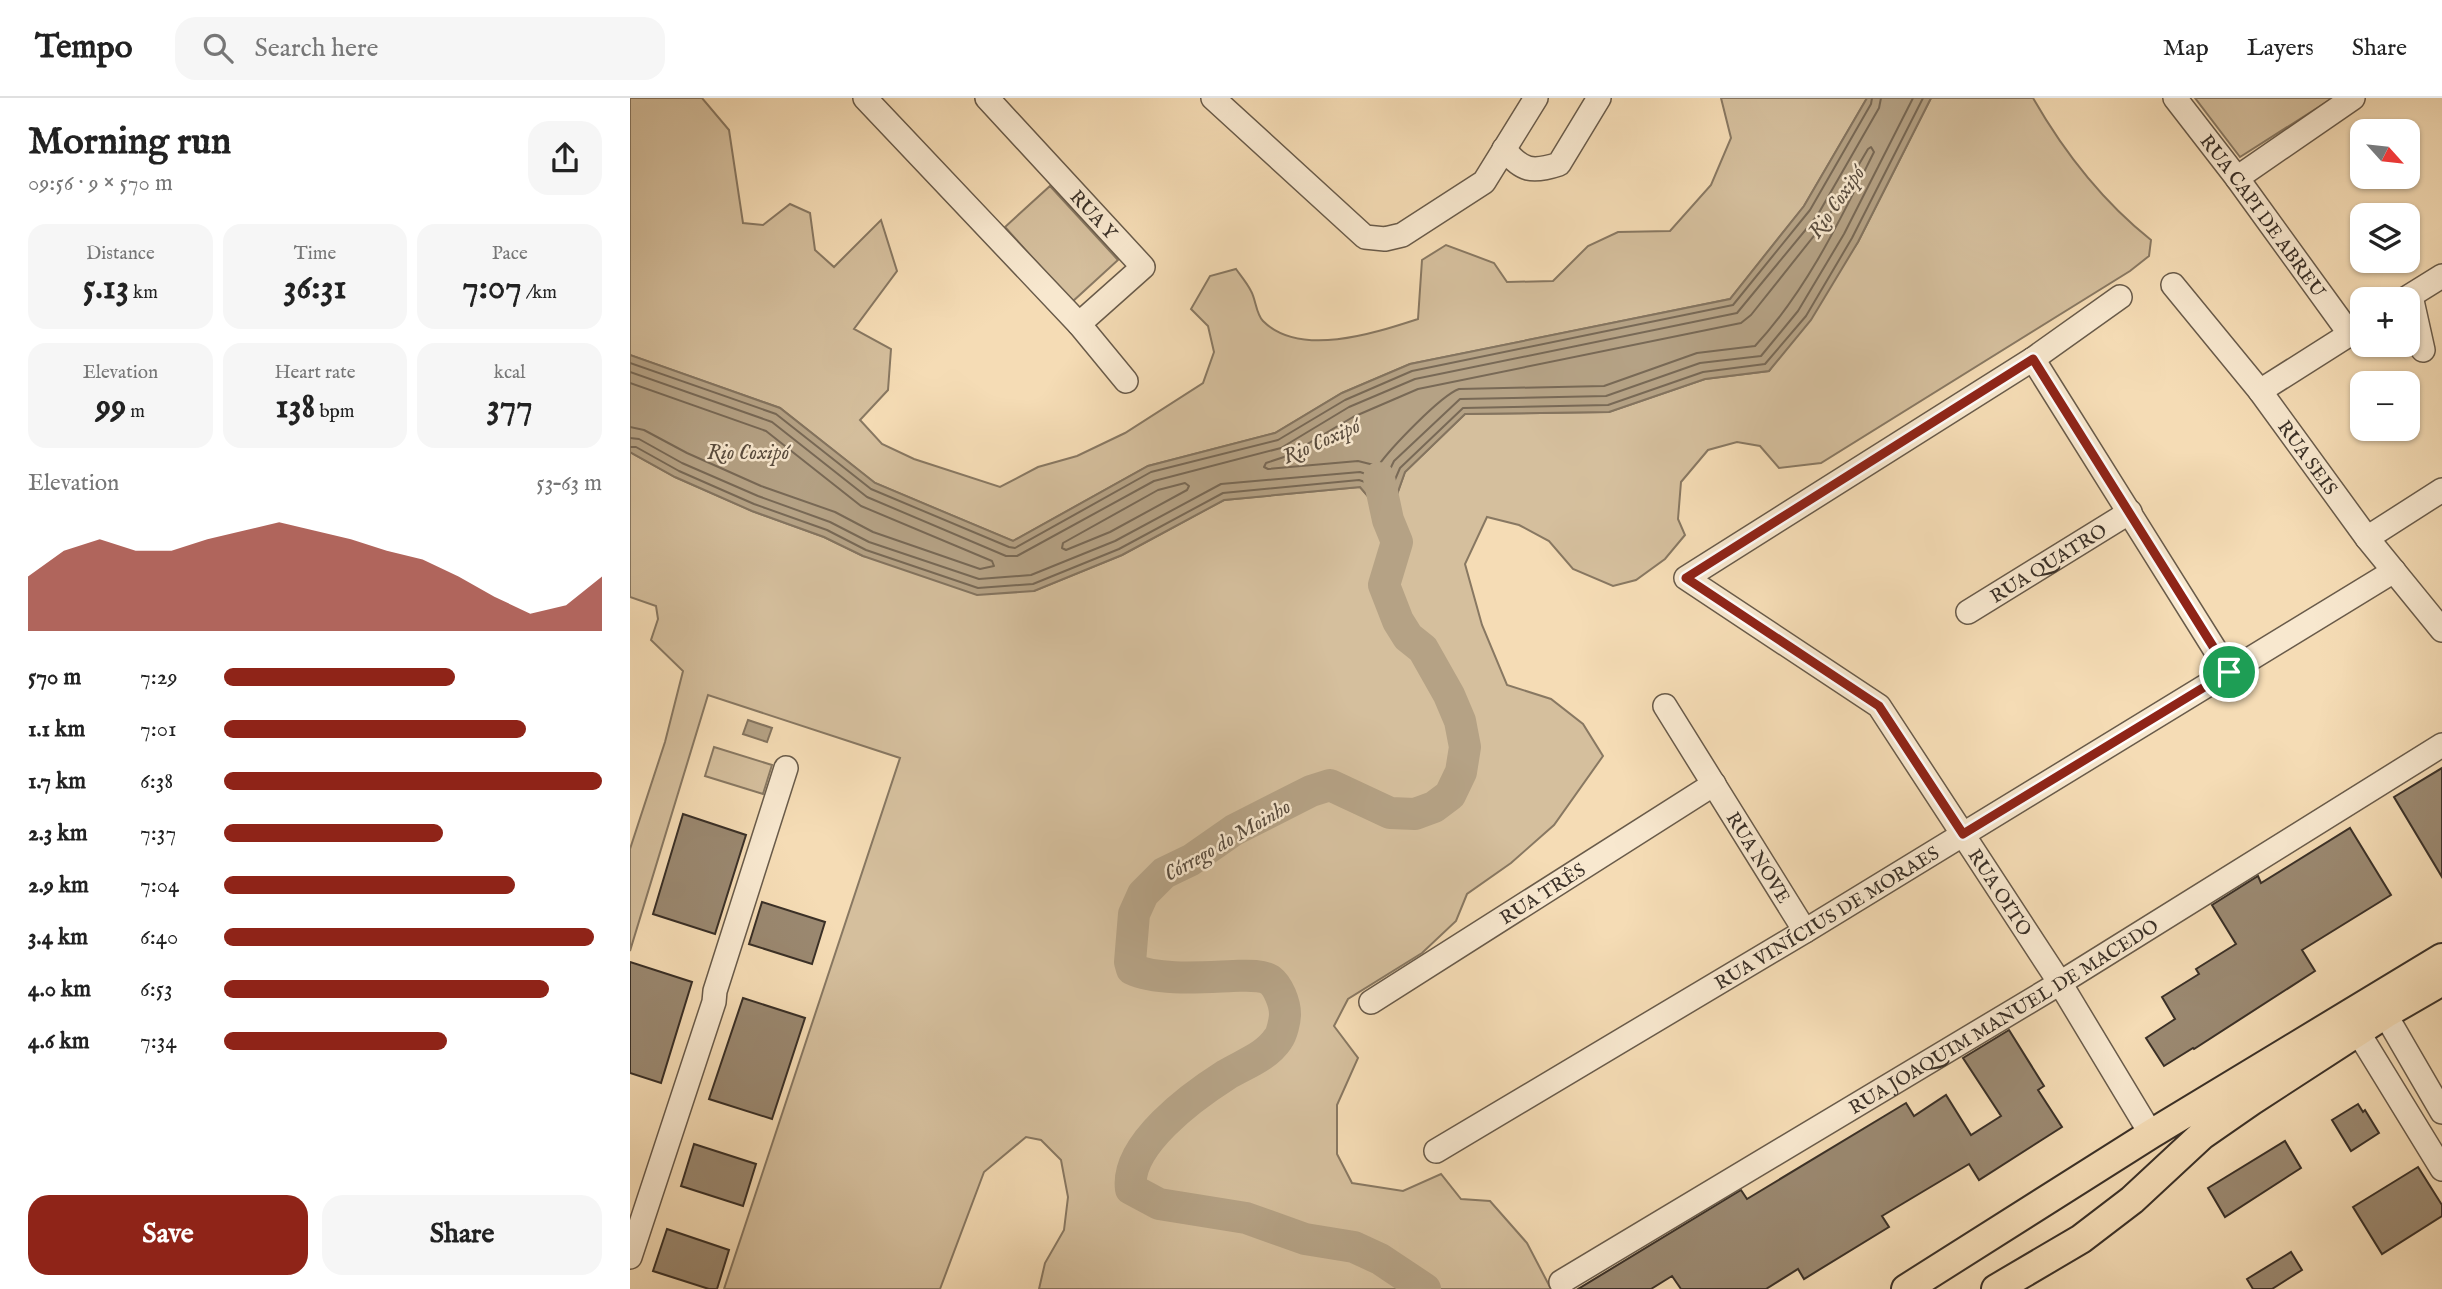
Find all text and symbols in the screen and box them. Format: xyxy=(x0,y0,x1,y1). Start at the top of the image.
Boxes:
search box xyxy=(175,17,665,80)
text: Tempo xyxy=(35,27,133,69)
icon: search xyxy=(199,29,237,67)
text: Search here xyxy=(255,32,378,65)
text: Map xyxy=(2163,33,2209,64)
text: Layers xyxy=(2247,33,2314,64)
text: Share xyxy=(2352,33,2407,64)
text: Morning run xyxy=(28,119,231,167)
north arrow xyxy=(2350,119,2420,189)
map controls xyxy=(2350,119,2420,441)
button: share xyxy=(528,121,602,195)
street label: RUA CAPI DE ABREU xyxy=(2194,130,2330,304)
water label: Rio Coxipó xyxy=(1803,160,1873,244)
text: 09:56 · 9 × 570 m xyxy=(28,169,173,198)
street label: RUA Y xyxy=(1064,186,1122,246)
button: layers xyxy=(2350,203,2420,273)
text: Distance xyxy=(86,242,155,266)
text: Time xyxy=(294,242,336,266)
text: Pace xyxy=(492,242,528,266)
text: 5.13 xyxy=(83,266,129,311)
text: 36:31 xyxy=(283,266,347,311)
text: 7:07 xyxy=(462,266,522,311)
text: km xyxy=(129,281,158,305)
text: /km xyxy=(522,281,557,305)
button: + xyxy=(2350,287,2420,357)
text: Elevation xyxy=(83,361,158,385)
text: Heart rate xyxy=(274,361,356,385)
text: kcal xyxy=(494,361,526,385)
button: − xyxy=(2350,371,2420,441)
text: 99 xyxy=(96,385,126,430)
text: 138 xyxy=(275,385,315,430)
text: 377 xyxy=(487,385,533,430)
text: m xyxy=(126,400,145,424)
text: bpm xyxy=(315,400,355,424)
water label: Rio Coxipó xyxy=(1279,412,1367,471)
street label: RUA SEIS xyxy=(2271,416,2342,501)
water label: Rio Coxipó xyxy=(707,440,791,467)
text: Elevation xyxy=(28,469,119,498)
text: 53–63 m xyxy=(536,469,602,498)
street label: RUA QUATRO xyxy=(1986,519,2112,609)
pin xyxy=(2199,642,2259,702)
icon: arrive xyxy=(2210,653,2248,691)
text: 570 m xyxy=(28,663,81,692)
text: 7:29 xyxy=(140,663,178,692)
text: 1.1 km xyxy=(28,715,85,744)
text: 7:01 xyxy=(140,715,177,744)
text: 1.7 km xyxy=(28,767,86,796)
text: 6:38 xyxy=(140,767,173,796)
water label: Córrego do Moinho xyxy=(1159,794,1296,889)
street label: RUA NOVE xyxy=(1720,808,1795,908)
text: 2.3 km xyxy=(28,819,87,848)
text: 7:37 xyxy=(140,819,176,848)
street label: RUA VINÍCIUS DE MORAES xyxy=(1711,842,1944,996)
street label: RUA OITO xyxy=(1962,845,2036,942)
street label: RUA TRÊS xyxy=(1496,859,1591,931)
text: 2.9 km xyxy=(28,871,89,900)
text: 7:04 xyxy=(140,871,179,900)
street label: RUA JOAQUIM MANUEL DE MACEDO xyxy=(1845,915,2164,1121)
text: 3.4 km xyxy=(28,923,88,952)
text: 6:40 xyxy=(140,923,178,952)
text: 4.0 km xyxy=(28,975,91,1004)
text: 6:53 xyxy=(140,975,173,1004)
text: 4.6 km xyxy=(28,1027,90,1056)
text: 7:34 xyxy=(140,1027,177,1056)
button: Save xyxy=(28,1195,308,1275)
button: Share xyxy=(322,1195,602,1275)

